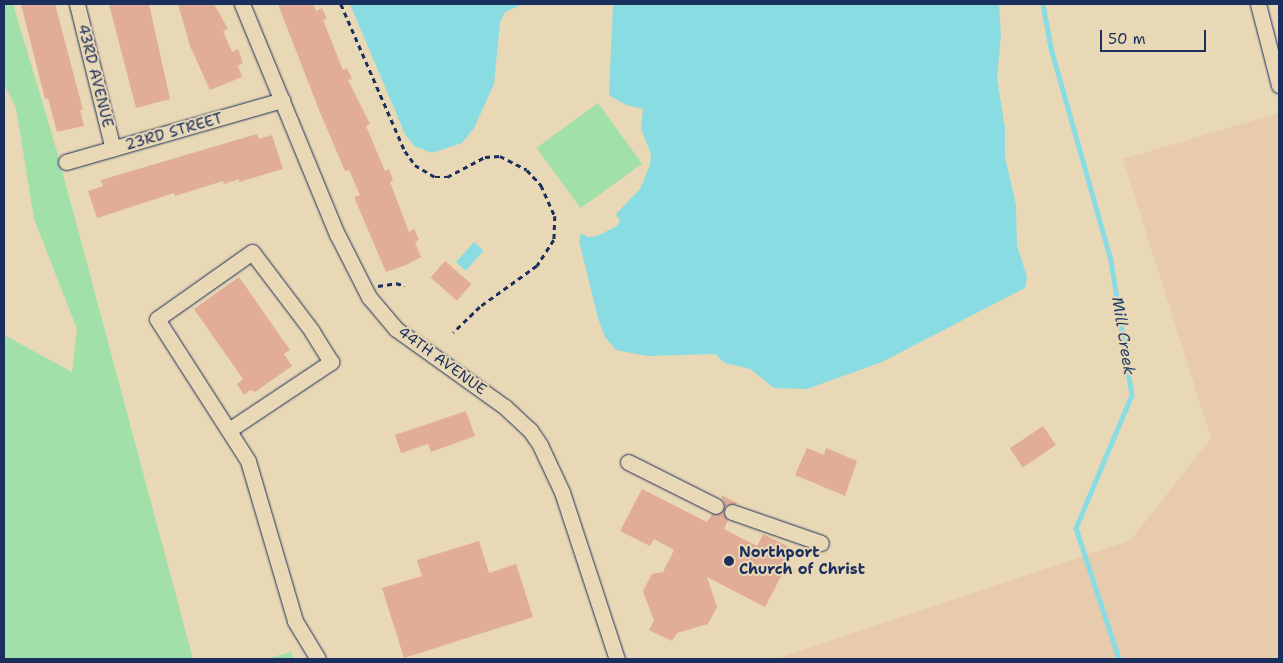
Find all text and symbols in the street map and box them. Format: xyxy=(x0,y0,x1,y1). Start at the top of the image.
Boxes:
scale bar xyxy=(1103,20,1209,52)
street label: 43RD AVENUE xyxy=(73,22,117,130)
text: 50 m xyxy=(1108,29,1146,49)
street label: 23RD STREET xyxy=(123,109,225,155)
water label: Mill Creek xyxy=(1107,295,1139,377)
street label: 44TH AVENUE xyxy=(394,323,490,399)
place label: Northport Church of Christ xyxy=(739,543,865,578)
marker: Northport Church of Christ xyxy=(723,555,735,567)

